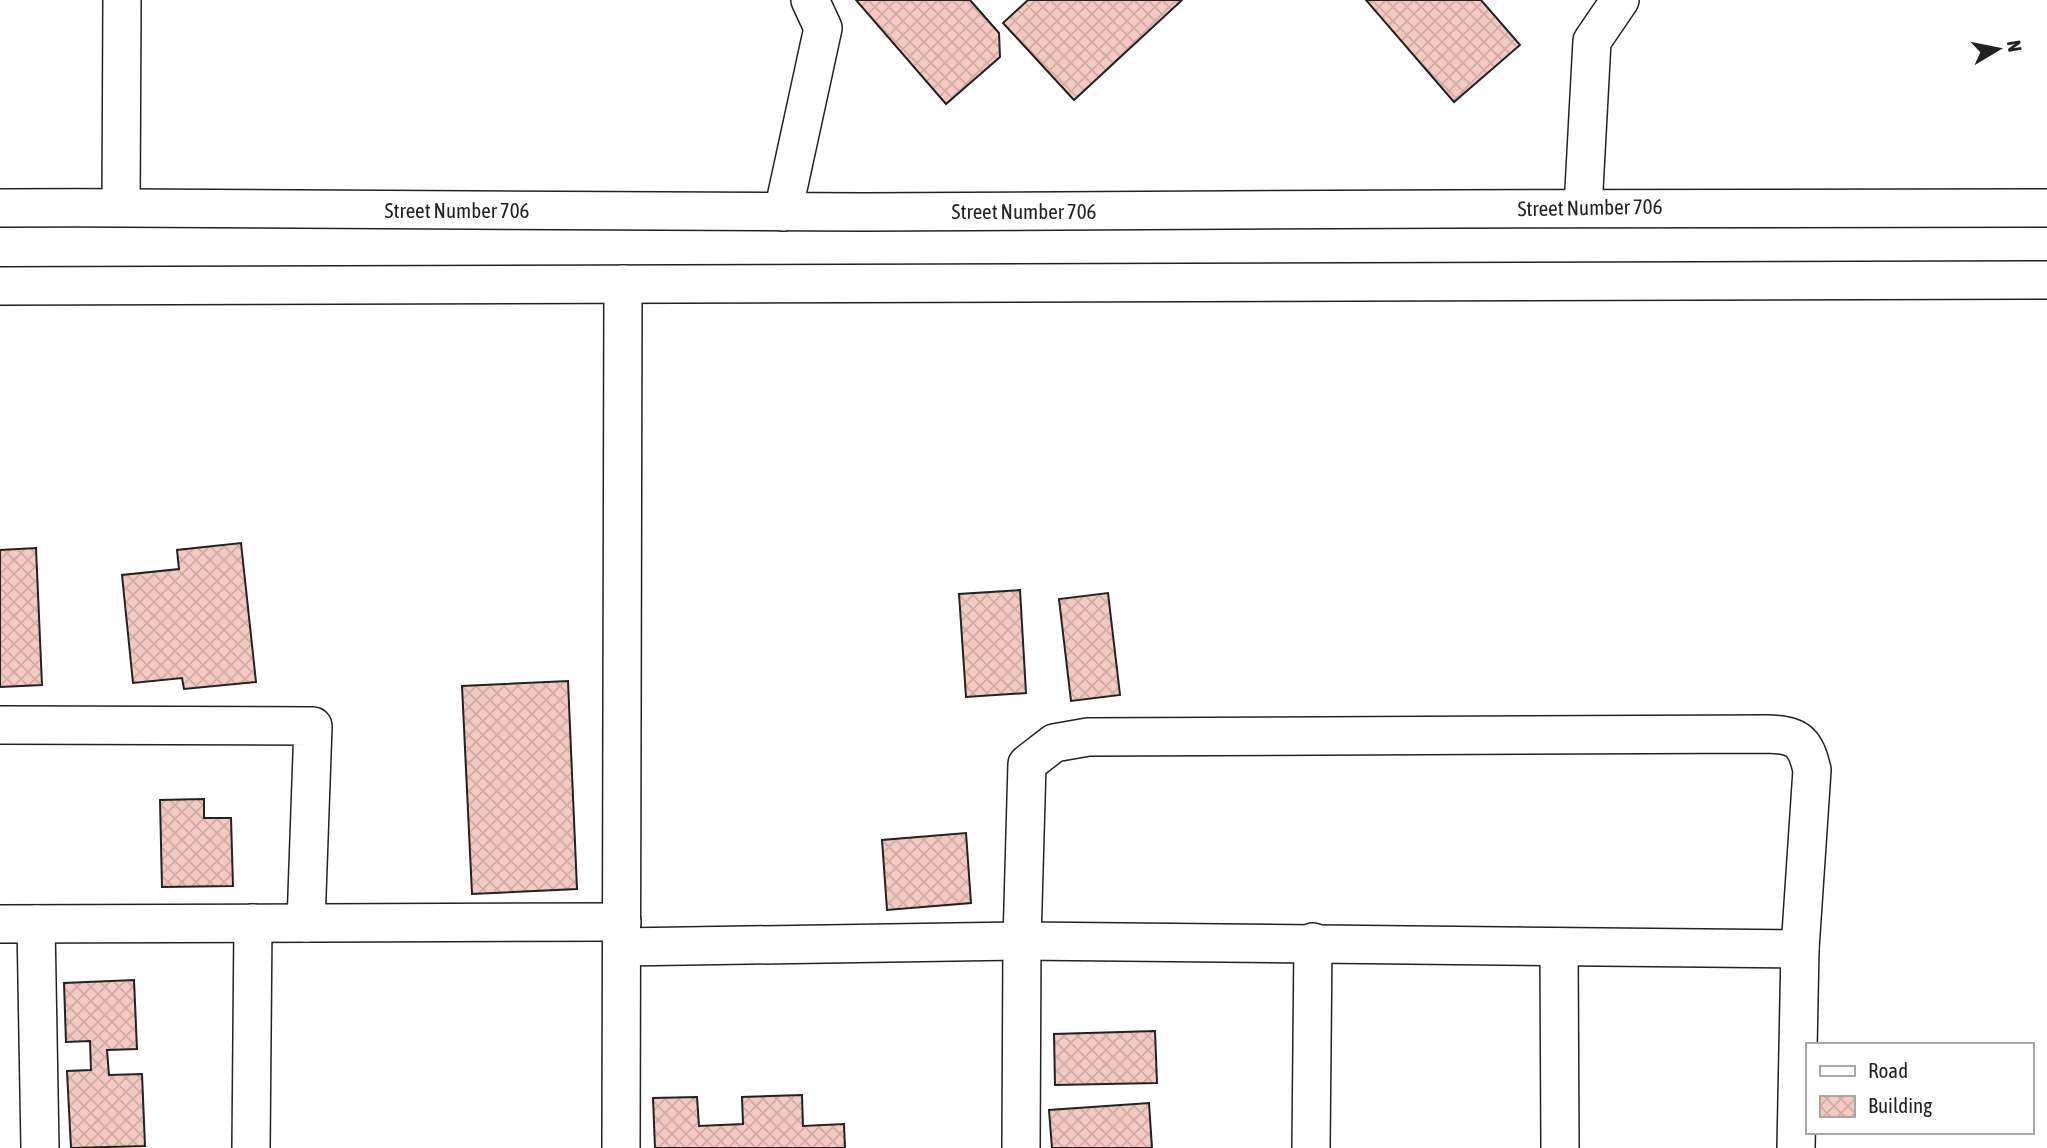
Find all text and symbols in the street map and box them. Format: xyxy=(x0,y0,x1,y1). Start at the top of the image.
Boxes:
north arrow xyxy=(1963,14,2033,84)
text: N xyxy=(2003,39,2027,53)
street label: Street Number 706 xyxy=(1517,194,1663,220)
street label: Street Number 706 xyxy=(385,198,530,222)
street label: Street Number 706 xyxy=(952,199,1097,223)
legend xyxy=(1806,1043,2033,1134)
text: Road xyxy=(1868,1058,1908,1082)
text: Building xyxy=(1868,1093,1932,1117)

